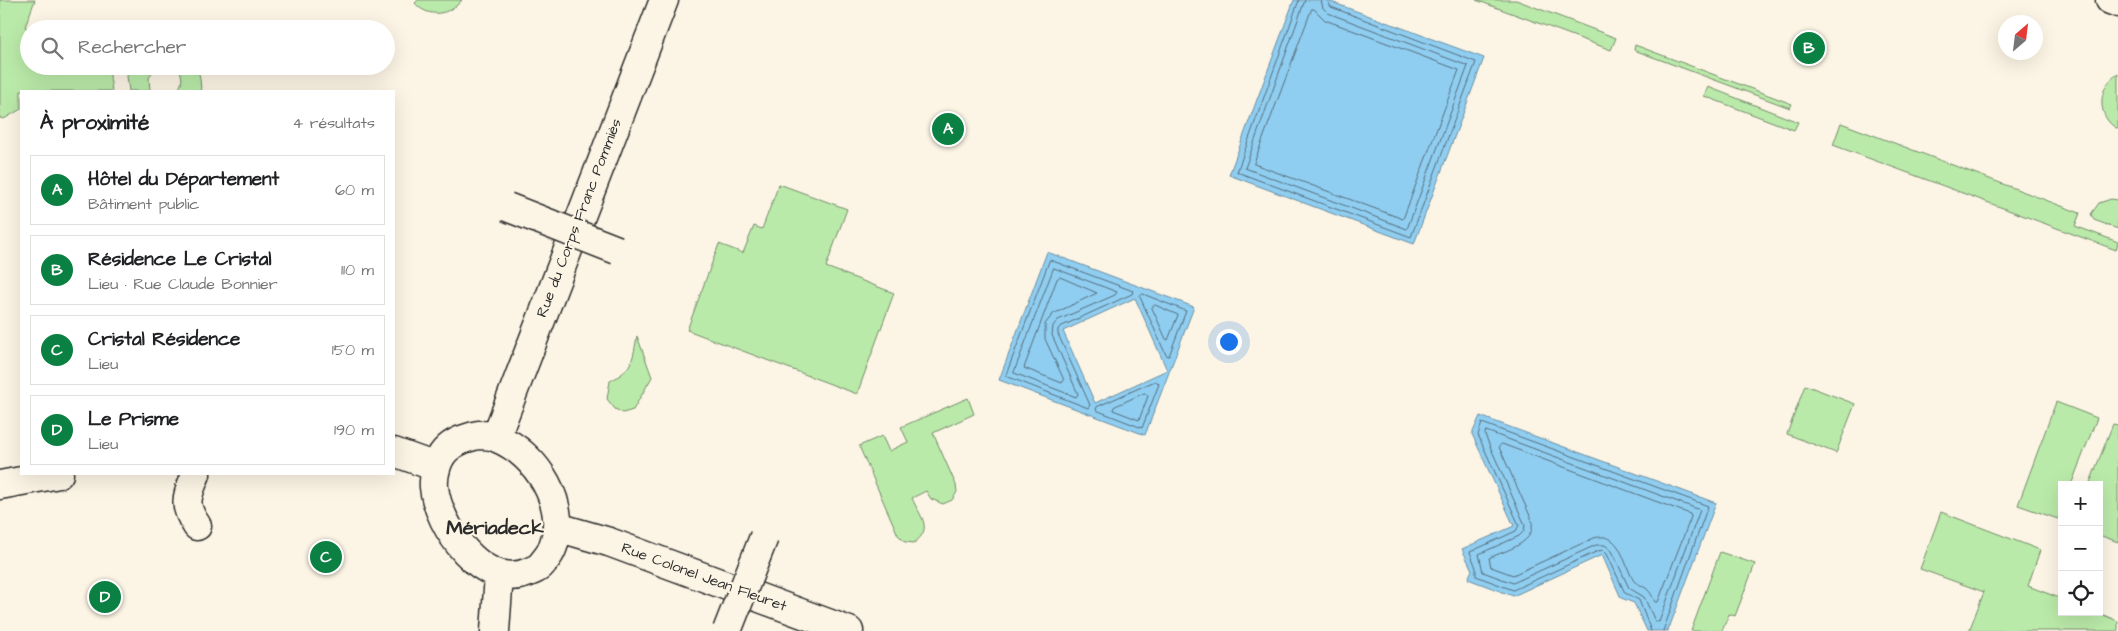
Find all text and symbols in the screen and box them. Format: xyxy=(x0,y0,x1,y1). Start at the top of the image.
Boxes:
north arrow xyxy=(1998,15,2043,60)
search box xyxy=(20,20,395,75)
pin: B xyxy=(1793,29,1825,67)
icon: search xyxy=(38,34,66,62)
text: Rechercher xyxy=(78,34,186,61)
text: À proximité xyxy=(40,108,149,137)
pin: A xyxy=(932,110,964,148)
text: 4 résultats xyxy=(292,112,375,134)
street label: Rue du Corps Franc Pommiès xyxy=(531,115,627,321)
text: Hôtel du Département xyxy=(88,166,279,193)
text: A xyxy=(52,179,62,201)
text: 60 m xyxy=(335,179,374,201)
text: Bâtiment public xyxy=(88,193,199,215)
text: Résidence Le Cristal xyxy=(88,246,271,273)
text: B xyxy=(51,259,63,281)
text: 110 m xyxy=(341,259,374,281)
text: Lieu · Rue Claude Bonnier xyxy=(88,273,278,295)
text: Cristal Résidence xyxy=(88,326,240,353)
your location xyxy=(1216,329,1242,355)
text: C xyxy=(51,339,63,361)
text: 150 m xyxy=(332,339,374,361)
text: Lieu xyxy=(88,353,118,375)
text: Le Prisme xyxy=(88,406,179,433)
text: D xyxy=(52,419,62,441)
text: 190 m xyxy=(334,419,374,441)
text: Lieu xyxy=(88,433,118,455)
map controls xyxy=(2058,481,2103,616)
button: + xyxy=(2058,481,2103,526)
district label: Mériadeck xyxy=(446,514,545,542)
button: − xyxy=(2058,526,2103,571)
street label: Rue Colonel Jean Fleuret xyxy=(618,537,790,617)
pin: C xyxy=(310,538,342,576)
button: locate xyxy=(2058,571,2103,616)
pin: D xyxy=(89,578,121,616)

